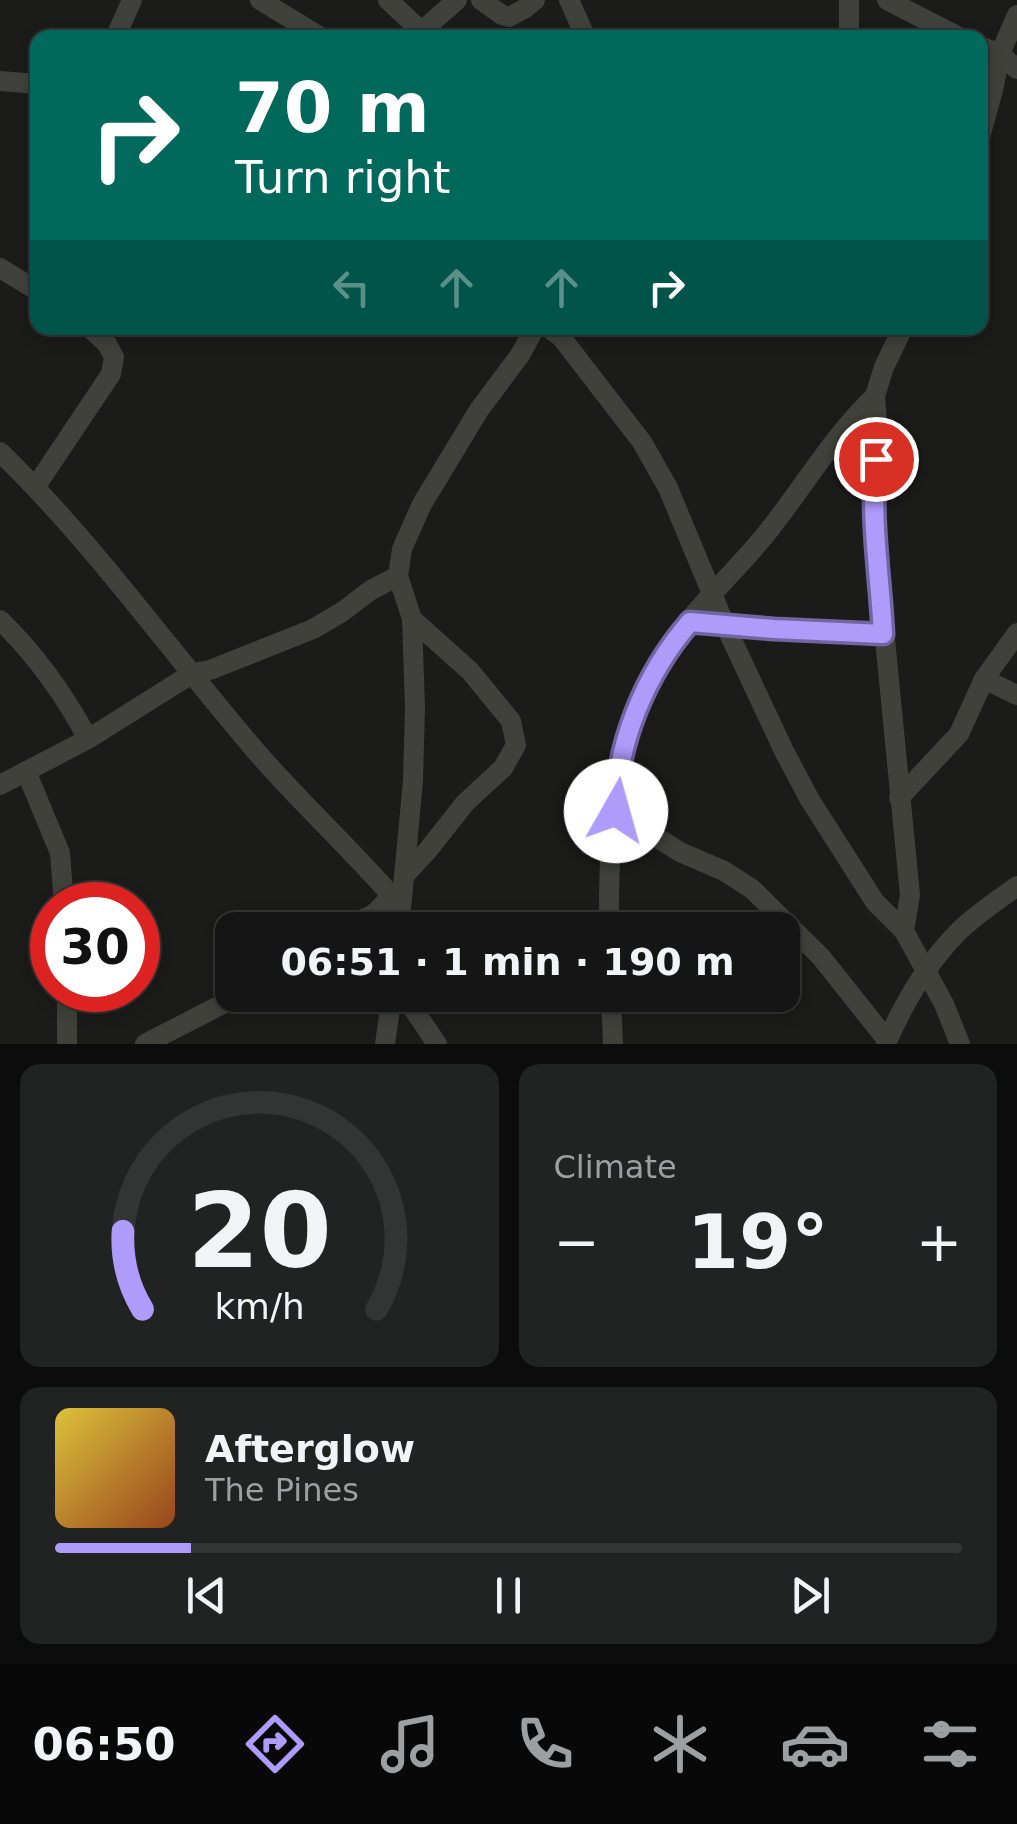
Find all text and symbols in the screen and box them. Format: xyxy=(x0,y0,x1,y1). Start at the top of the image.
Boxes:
text: 70 m xyxy=(235,67,430,149)
icon: right xyxy=(70,70,200,200)
text: Turn right xyxy=(235,151,450,204)
icon: left xyxy=(324,260,379,315)
icon: ahead xyxy=(429,260,484,315)
icon: ahead xyxy=(534,260,589,315)
icon: right xyxy=(639,260,694,315)
pin xyxy=(834,417,919,502)
icon: arrive xyxy=(849,432,904,487)
position arrow xyxy=(564,759,668,863)
speed limit sign: 30 xyxy=(30,882,160,1012)
text: 06:51 · 1 min · 190 m xyxy=(280,940,735,984)
text: Climate xyxy=(554,1148,677,1186)
text: 20 xyxy=(187,1170,332,1292)
text: 19° xyxy=(687,1198,829,1286)
text: − xyxy=(554,1210,600,1274)
text: + xyxy=(916,1210,962,1274)
text: km/h xyxy=(214,1286,304,1327)
text: Afterglow xyxy=(205,1427,415,1471)
text: The Pines xyxy=(205,1471,359,1509)
icon: previous xyxy=(179,1568,234,1623)
icon: pause xyxy=(481,1568,536,1623)
icon: next xyxy=(783,1568,838,1623)
icon: directions xyxy=(240,1709,310,1779)
icon: music xyxy=(375,1709,445,1779)
icon: phone xyxy=(510,1709,580,1779)
icon: climate xyxy=(645,1709,715,1779)
icon: car xyxy=(780,1709,850,1779)
icon: filters xyxy=(915,1709,985,1779)
text: 06:50 xyxy=(32,1718,176,1771)

